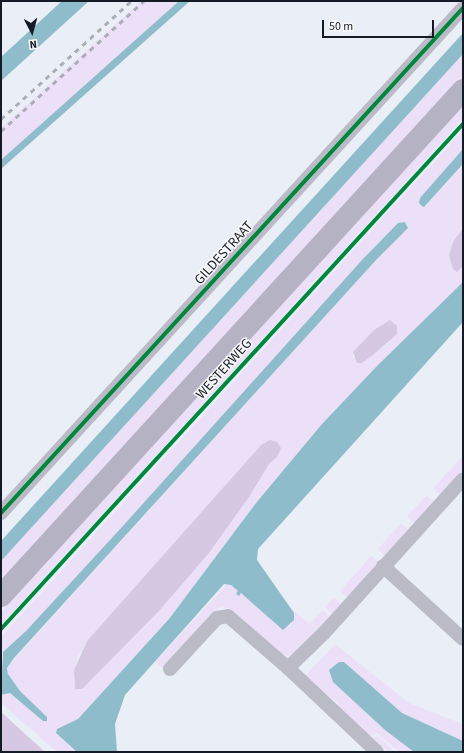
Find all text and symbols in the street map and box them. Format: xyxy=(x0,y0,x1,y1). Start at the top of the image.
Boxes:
north arrow xyxy=(12,12,52,52)
scale bar xyxy=(324,12,436,38)
text: 50 m xyxy=(329,18,353,35)
text: N xyxy=(29,37,38,52)
street label: GILDESTRAAT xyxy=(191,218,257,288)
street label: WESTERWEG xyxy=(192,335,256,403)

